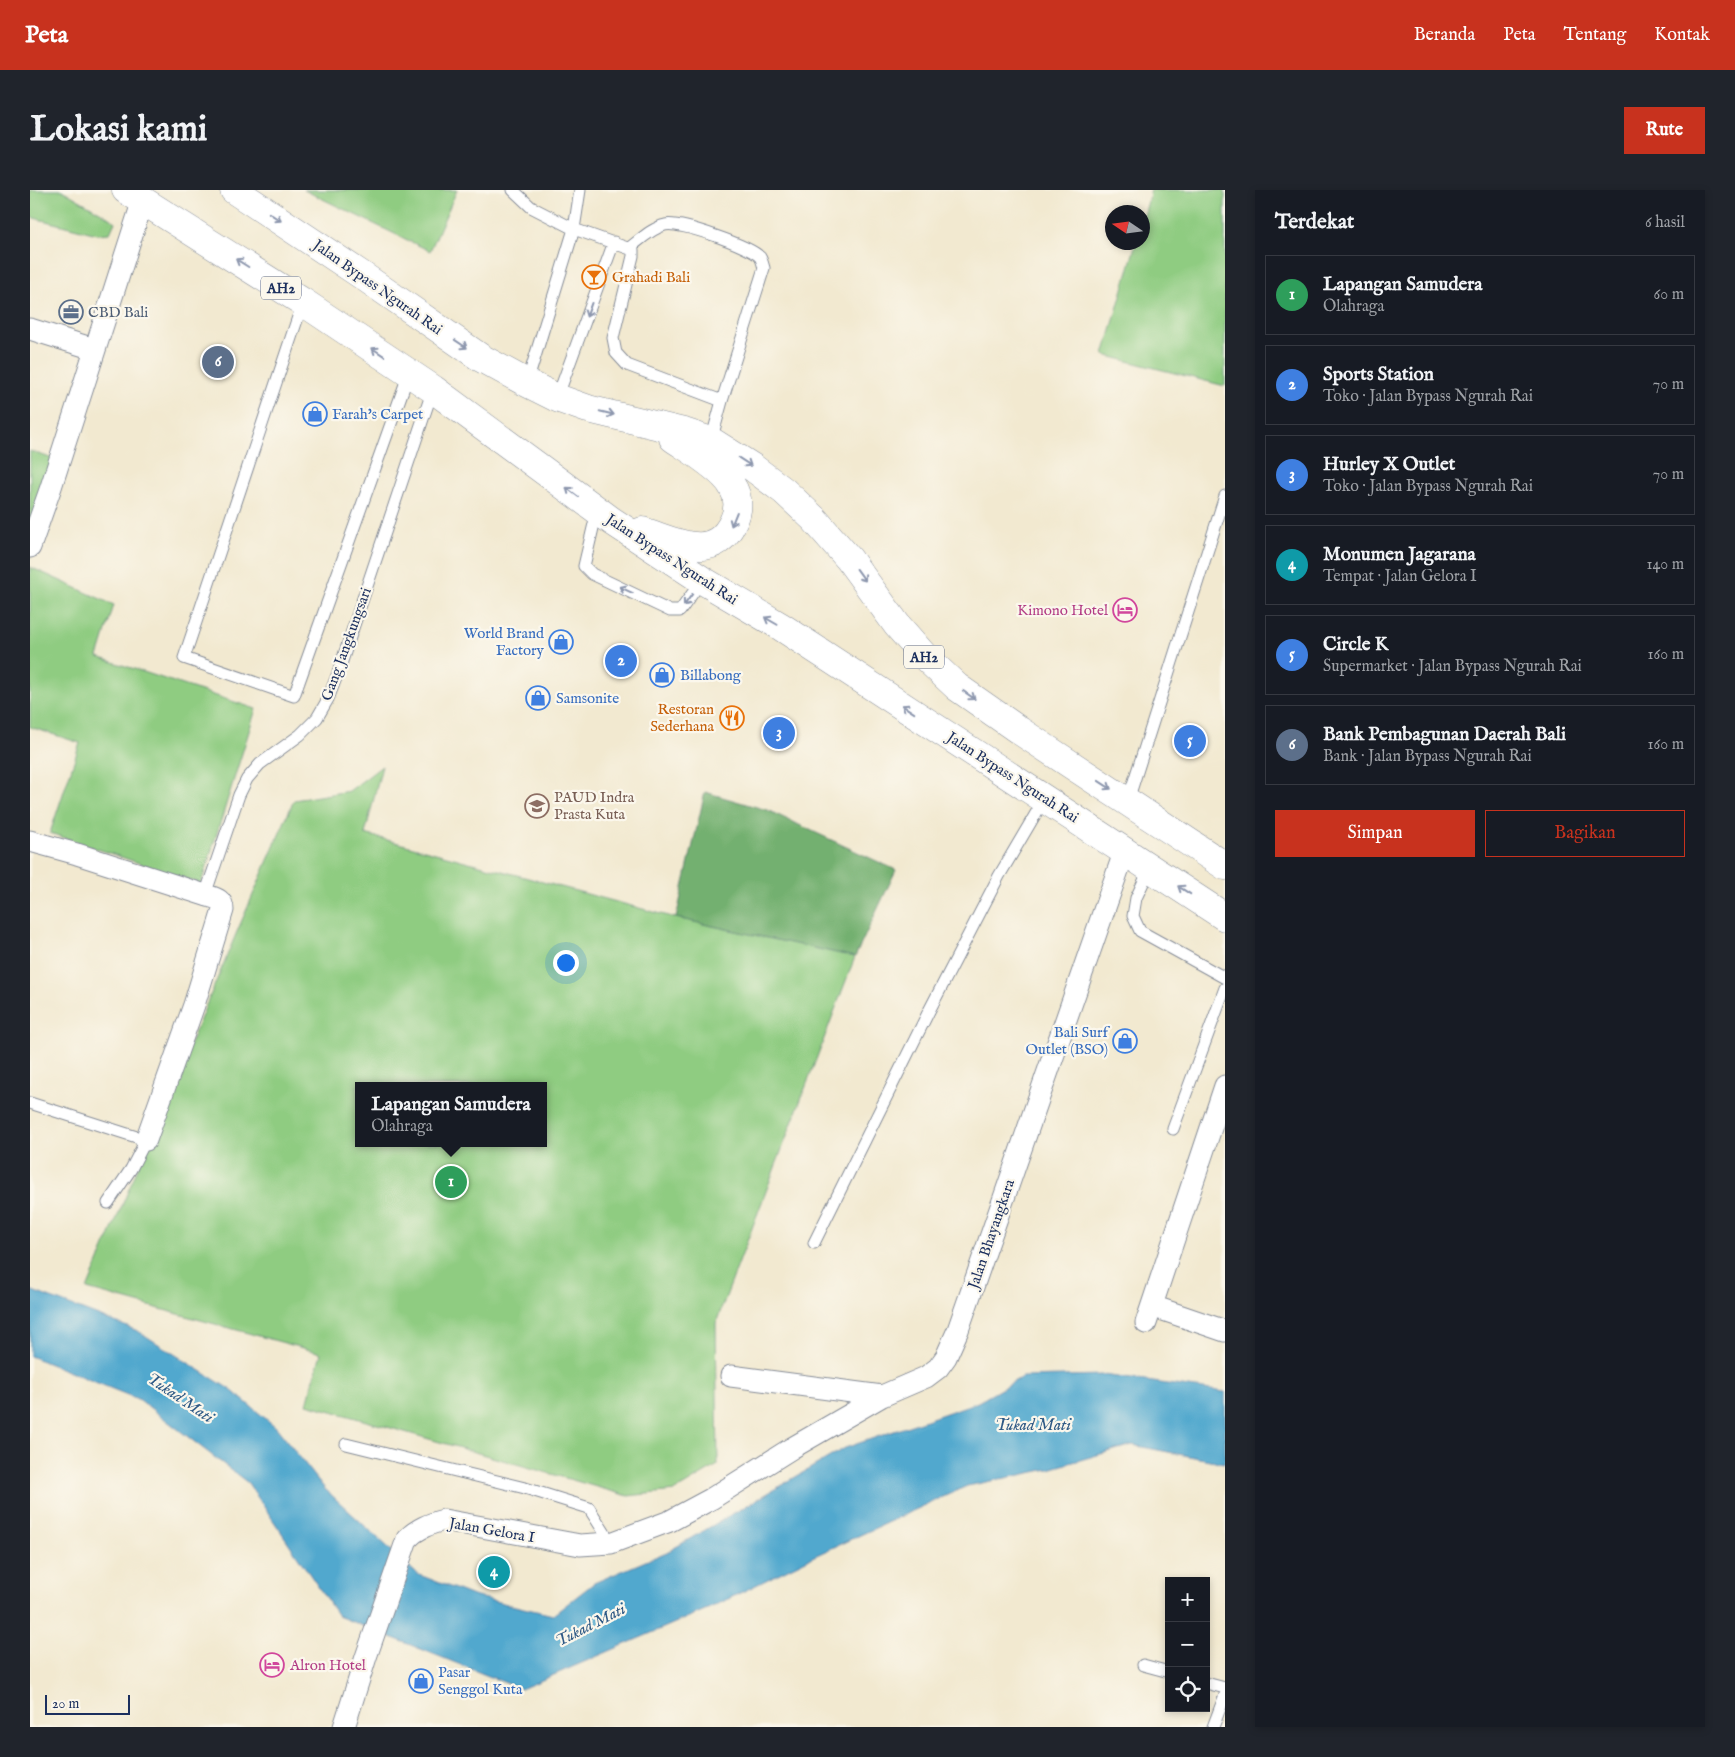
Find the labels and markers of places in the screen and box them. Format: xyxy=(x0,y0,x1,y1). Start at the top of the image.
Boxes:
bar icon: Grahadi Bali xyxy=(581,264,607,290)
place label: Grahadi Bali xyxy=(612,268,690,287)
office icon: CBD Bali xyxy=(58,299,84,325)
place label: CBD Bali xyxy=(88,303,148,322)
pin: 6 xyxy=(202,343,234,381)
shop icon: Farah's Carpet xyxy=(302,401,328,427)
place label: Farah's Carpet xyxy=(332,405,423,424)
hotel icon: Kimono Hotel xyxy=(1112,597,1138,623)
place label: Kimono Hotel xyxy=(1017,601,1109,620)
place label: World Brand Factory xyxy=(464,624,545,660)
shop icon: World Brand Factory xyxy=(548,629,574,655)
pin: 2 xyxy=(605,642,637,680)
shop icon: Billabong xyxy=(649,662,675,688)
place label: Billabong xyxy=(680,666,742,685)
shop icon: Samsonite xyxy=(525,685,551,711)
place label: Samsonite xyxy=(556,689,619,708)
place label: Restoran Sederhana xyxy=(650,700,715,736)
restaurant icon: Restoran Sederhana xyxy=(719,705,745,731)
pin: 3 xyxy=(763,714,795,752)
pin: 5 xyxy=(1174,722,1206,760)
place label: PAUD Indra Prasta Kuta xyxy=(554,788,635,824)
school or university icon: PAUD Indra Prasta Kuta xyxy=(524,793,550,819)
place label: Bali Surf Outlet (BSO) xyxy=(1026,1023,1111,1059)
shop icon: Bali Surf Outlet (BSO) xyxy=(1112,1028,1138,1054)
pin: 1 xyxy=(435,1163,467,1201)
pin: 4 xyxy=(478,1553,510,1591)
hotel icon: Alron Hotel xyxy=(259,1652,285,1678)
place label: Alron Hotel xyxy=(289,1656,367,1675)
place label: Pasar Senggol Kuta xyxy=(438,1663,523,1699)
shop icon: Pasar Senggol Kuta xyxy=(408,1668,434,1694)

